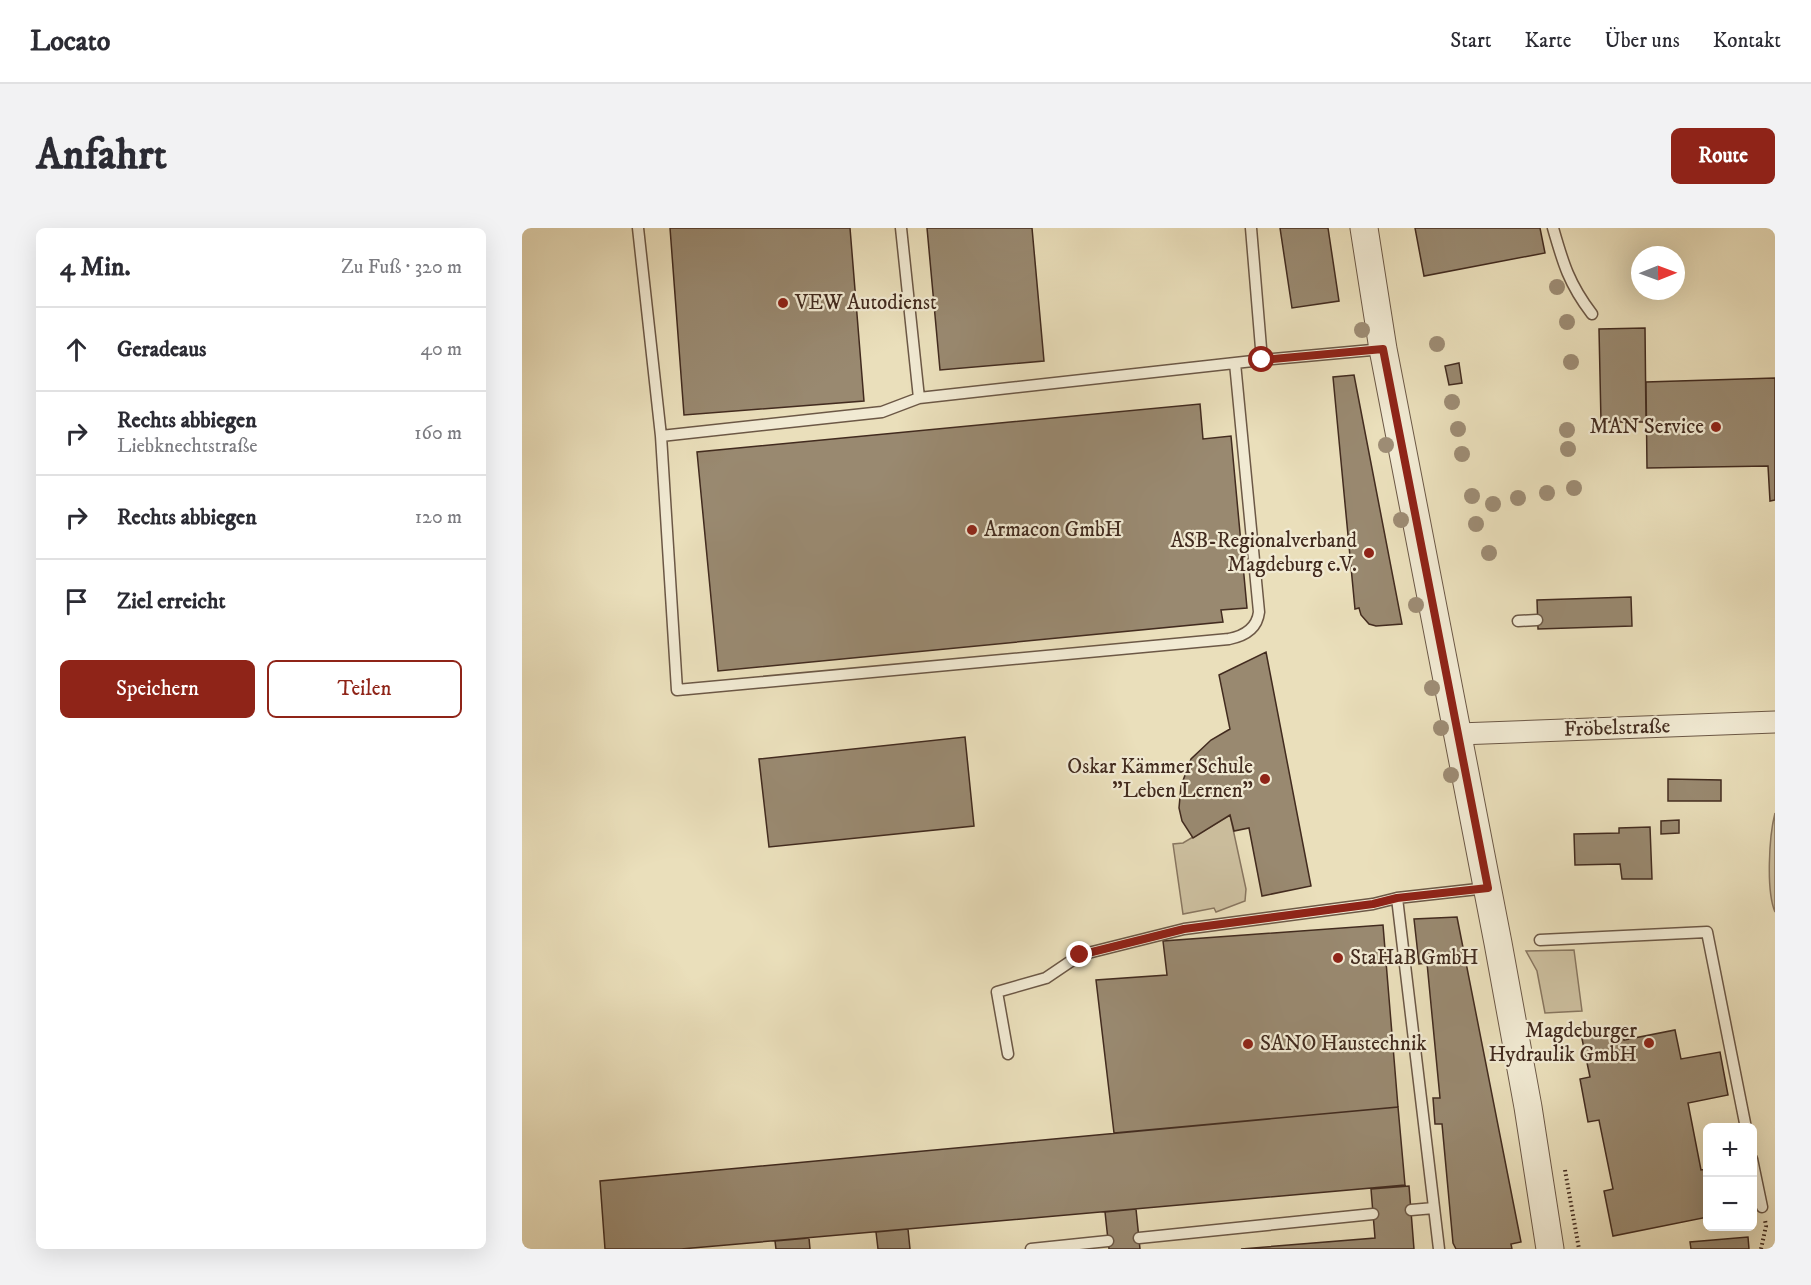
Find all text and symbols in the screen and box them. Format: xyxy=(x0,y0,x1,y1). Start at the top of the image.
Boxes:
text: Locato xyxy=(30,24,110,59)
text: Start xyxy=(1450,28,1492,54)
text: Karte xyxy=(1525,28,1571,54)
text: Über uns xyxy=(1604,28,1680,54)
text: Kontakt xyxy=(1713,28,1781,54)
button: Route xyxy=(1671,128,1775,184)
text: Anfahrt xyxy=(36,130,167,182)
north arrow xyxy=(1631,246,1685,300)
text: 4 Min. xyxy=(60,251,131,284)
text: Zu Fuß · 320 m xyxy=(341,255,462,280)
place label: VEW Autodienst xyxy=(794,290,937,316)
marker: VEW Autodienst xyxy=(776,296,790,310)
icon: ahead xyxy=(60,333,93,366)
text: Geradeaus xyxy=(117,336,206,363)
text: 40 m xyxy=(420,337,462,362)
route start xyxy=(1248,346,1274,372)
text: Rechts abbiegen xyxy=(117,407,257,434)
place label: MAN Service xyxy=(1589,414,1704,440)
icon: right xyxy=(60,417,93,450)
marker: MAN Service xyxy=(1709,420,1723,434)
text: 160 m xyxy=(414,421,462,446)
text: Liebknechtstraße xyxy=(117,434,258,459)
icon: right xyxy=(60,501,93,534)
text: Rechts abbiegen xyxy=(117,504,257,531)
text: 120 m xyxy=(415,505,462,530)
place label: Armacon GmbH xyxy=(984,517,1122,543)
marker: Armacon GmbH xyxy=(965,523,979,537)
place label: ASB-Regionalverband Magdeburg e.V. xyxy=(1171,528,1358,578)
marker: ASB-Regionalverband Magdeburg e.V. xyxy=(1362,546,1376,560)
icon: arrive xyxy=(60,585,93,618)
text: Ziel erreicht xyxy=(117,588,225,615)
button: Speichern xyxy=(60,660,255,718)
button: Teilen xyxy=(267,660,462,718)
street label: Fröbelstraße xyxy=(1563,713,1671,743)
place label: Oskar Kämmer Schule "Leben Lernen" xyxy=(1067,754,1253,804)
marker: Oskar Kämmer Schule "Leben Lernen" xyxy=(1258,772,1272,786)
route end xyxy=(1066,941,1092,967)
place label: StaHaB GmbH xyxy=(1350,945,1479,971)
marker: StaHaB GmbH xyxy=(1331,951,1345,965)
place label: Magdeburger Hydraulik GmbH xyxy=(1488,1018,1637,1068)
place label: SANO Haustechnik xyxy=(1260,1031,1427,1057)
marker: Magdeburger Hydraulik GmbH xyxy=(1642,1036,1656,1050)
marker: SANO Haustechnik xyxy=(1241,1037,1255,1051)
map controls xyxy=(1703,1123,1757,1231)
button: + xyxy=(1703,1123,1757,1177)
button: − xyxy=(1703,1177,1757,1231)

